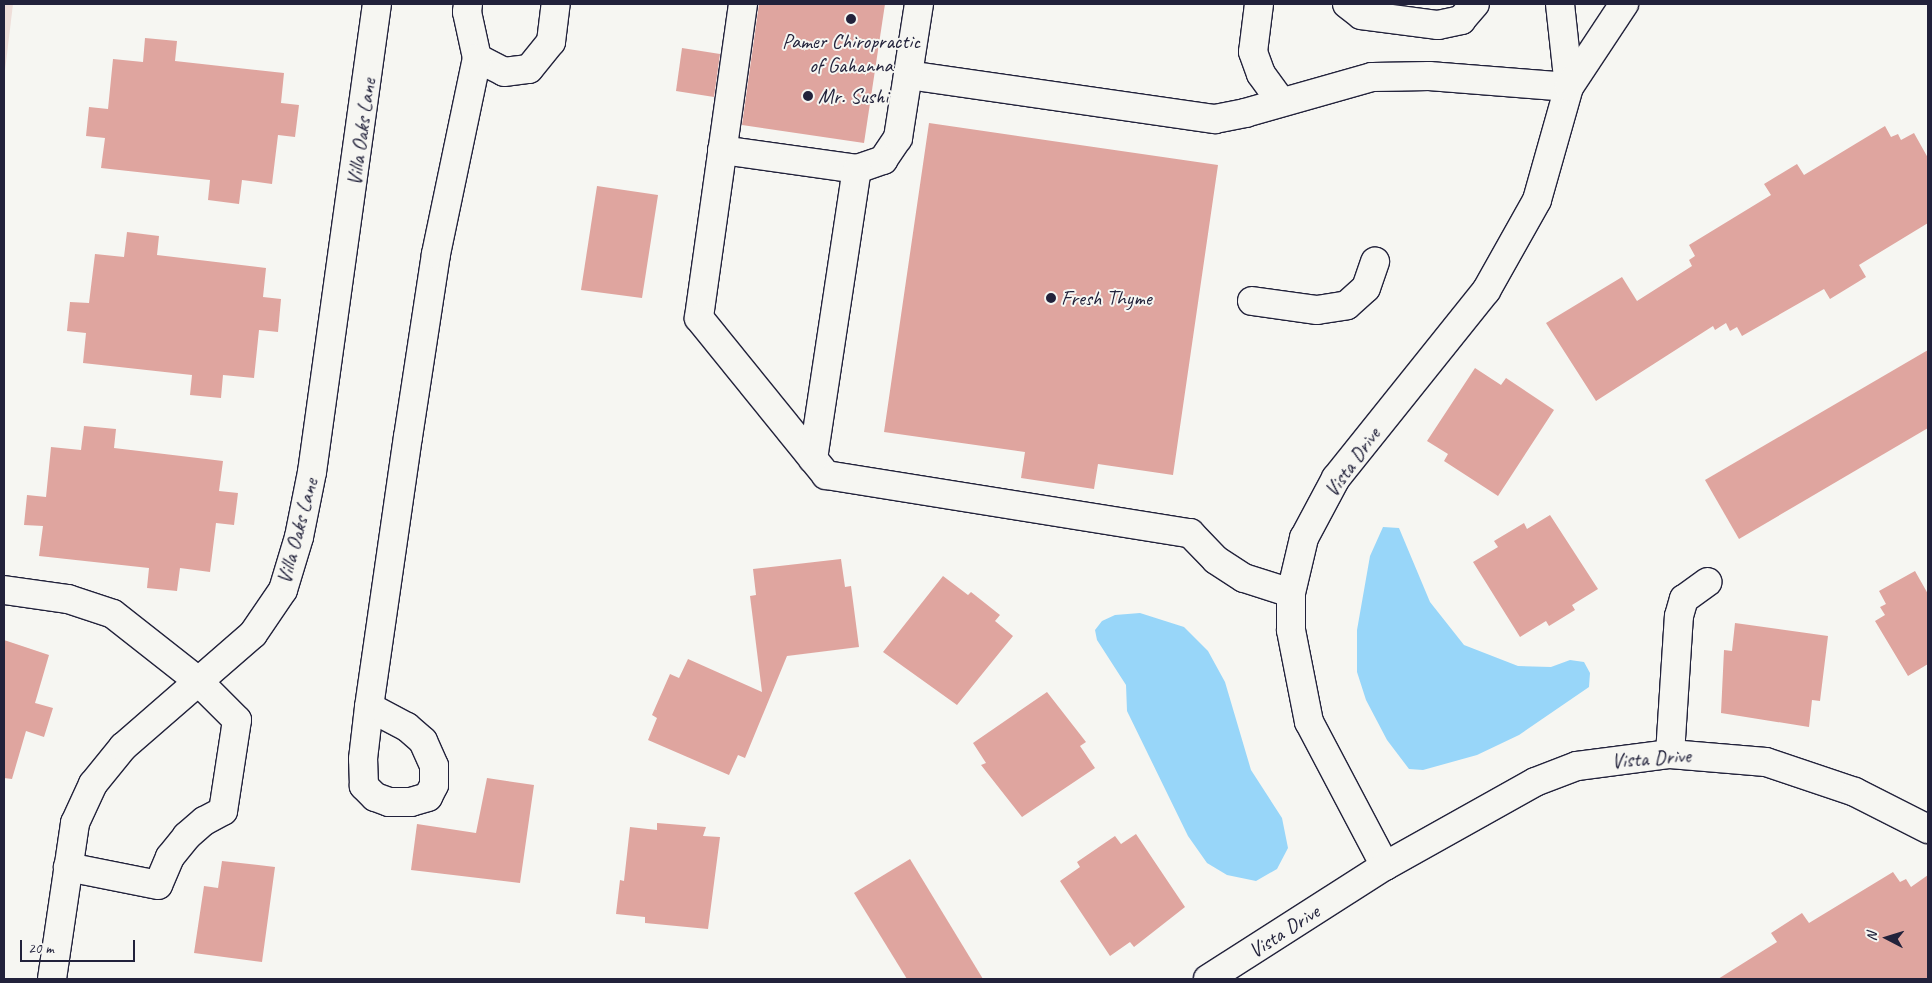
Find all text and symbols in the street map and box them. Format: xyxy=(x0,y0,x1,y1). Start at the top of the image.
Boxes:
marker: Pamer Chiropractic of Gahanna xyxy=(844,12,858,26)
place label: Pamer Chiropractic of Gahanna xyxy=(782,28,920,78)
street label: Villa Oaks Lane xyxy=(341,76,381,188)
place label: Mr. Sushi xyxy=(818,83,888,109)
marker: Mr. Sushi xyxy=(802,90,814,102)
place label: Fresh Thyme xyxy=(1061,285,1152,311)
marker: Fresh Thyme xyxy=(1045,292,1057,304)
street label: Vista Drive xyxy=(1318,422,1386,502)
street label: Villa Oaks Lane xyxy=(271,475,323,587)
street label: Vista Drive xyxy=(1610,743,1692,773)
street label: Vista Drive xyxy=(1244,899,1324,963)
north arrow xyxy=(1862,913,1912,963)
scale bar xyxy=(22,930,138,962)
text: N xyxy=(1863,932,1880,942)
text: 20 m xyxy=(28,939,54,958)

